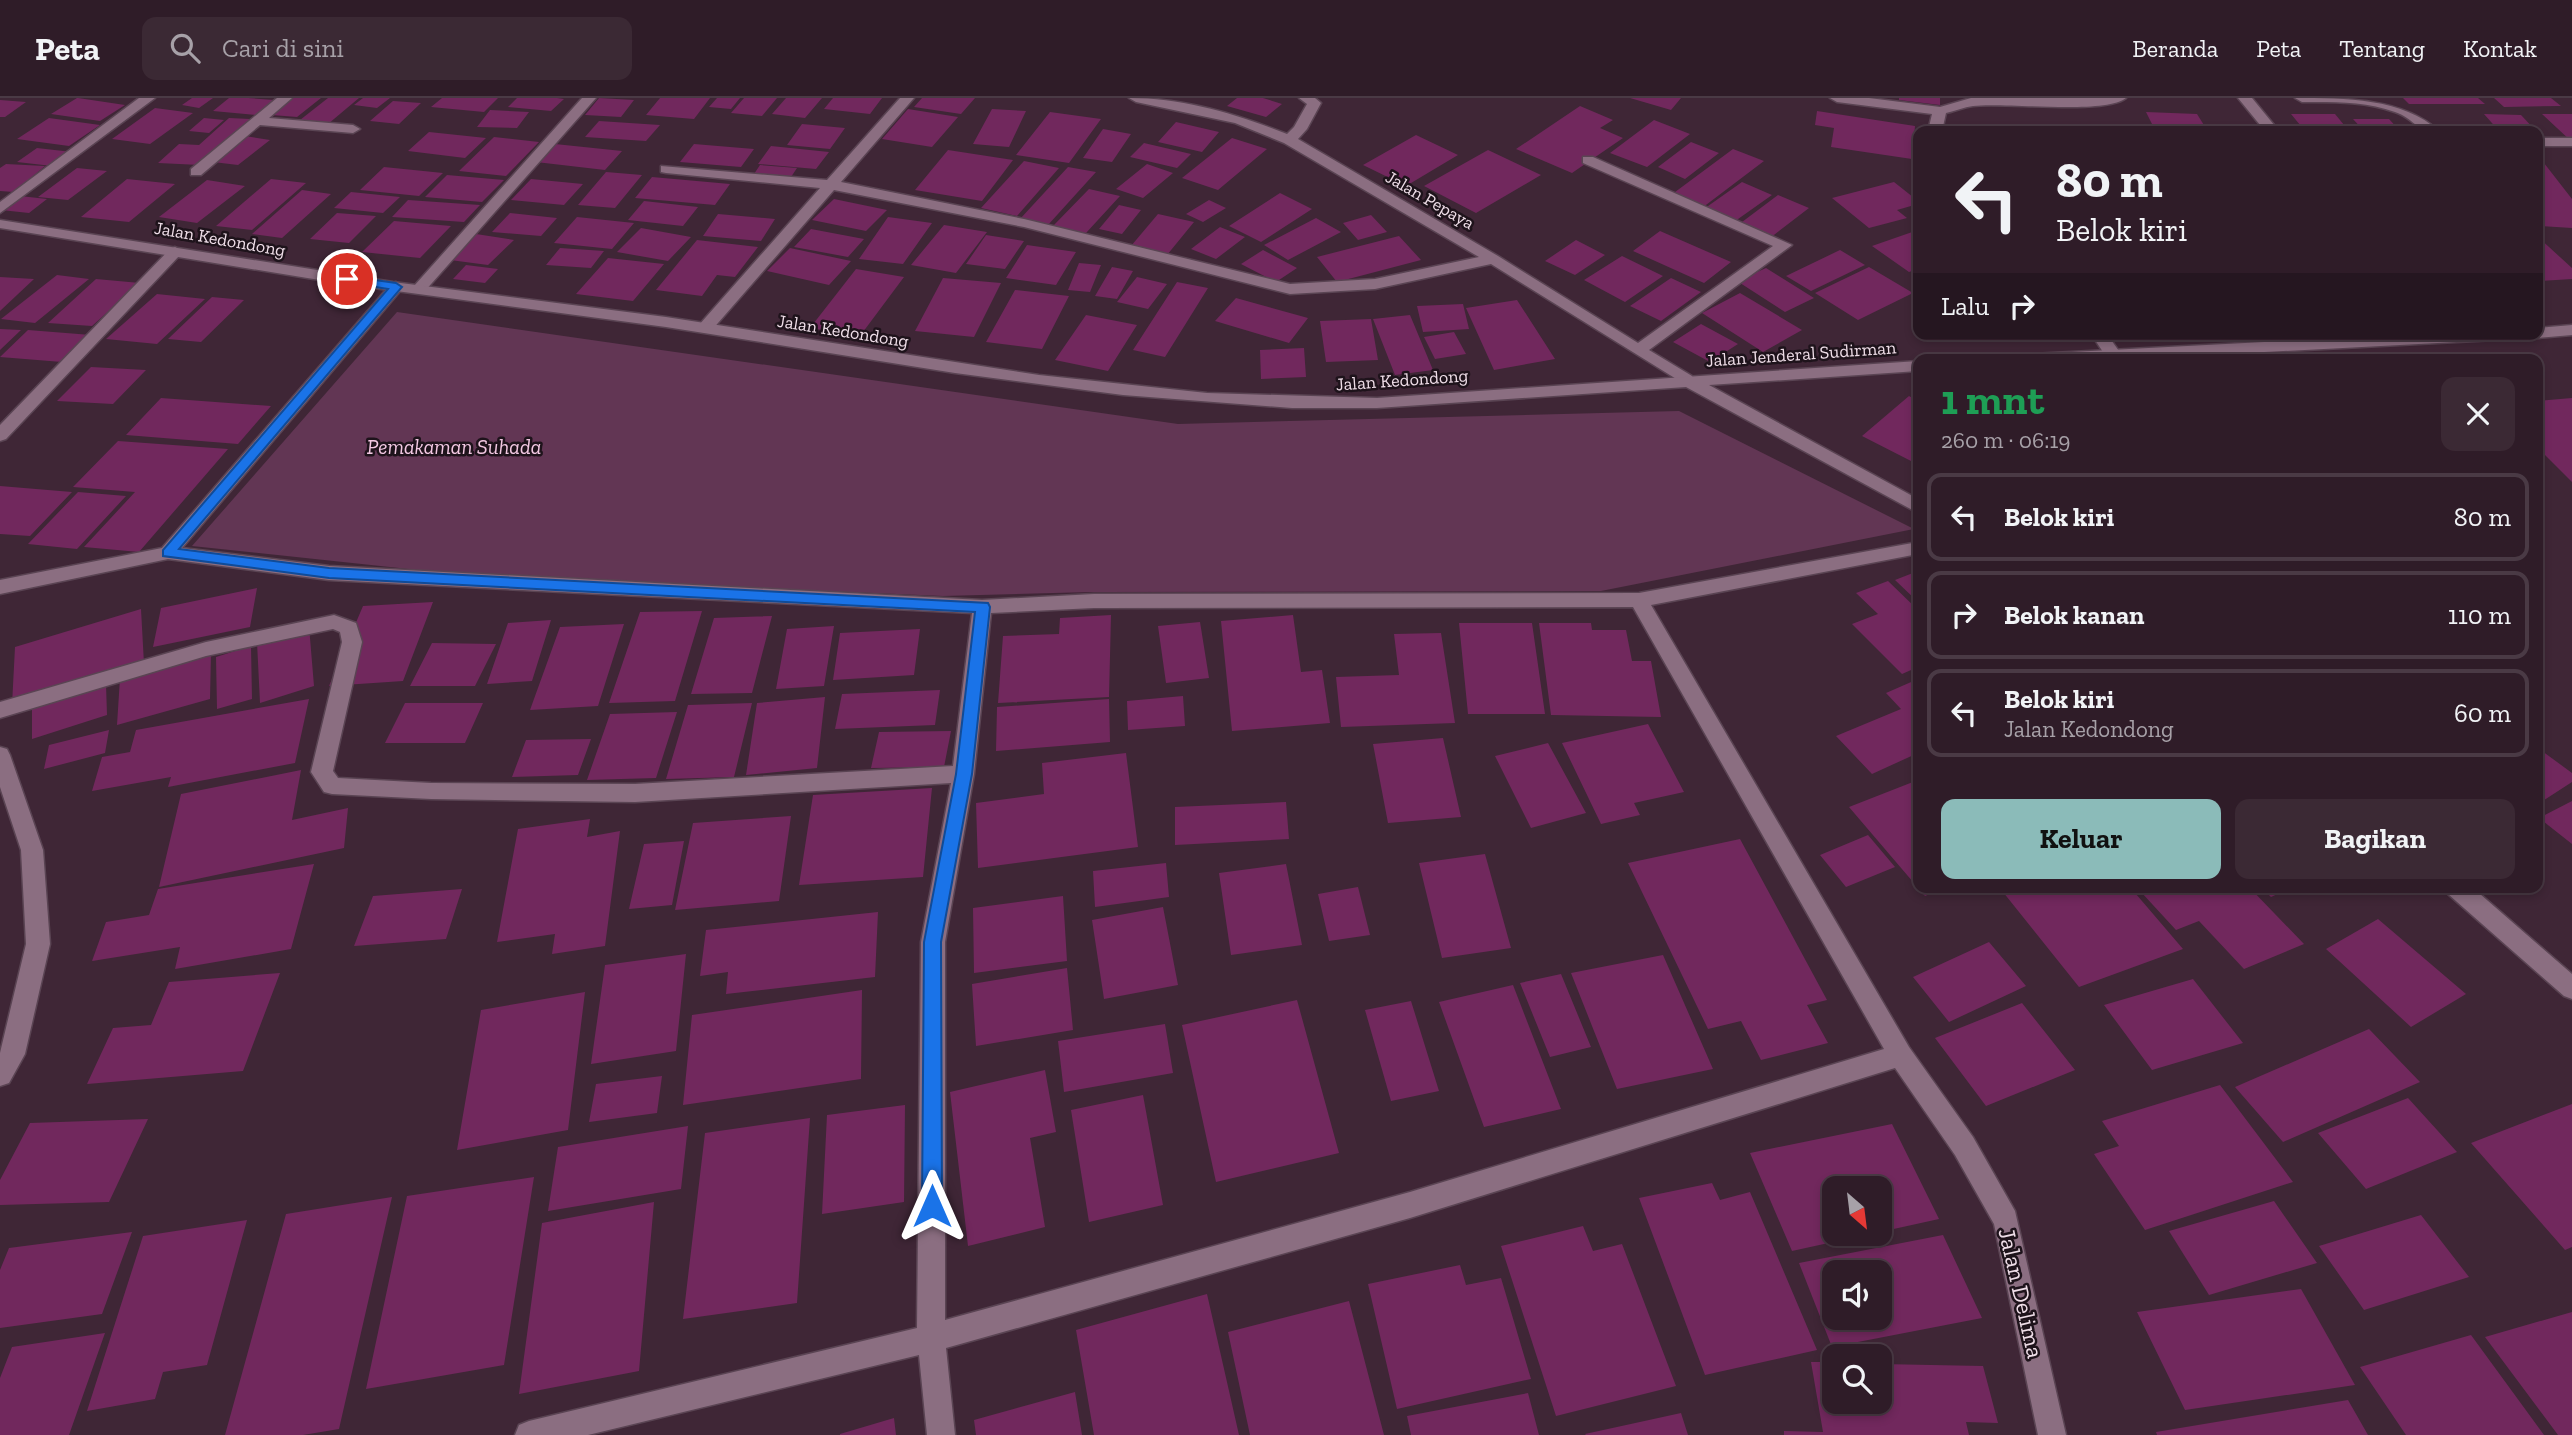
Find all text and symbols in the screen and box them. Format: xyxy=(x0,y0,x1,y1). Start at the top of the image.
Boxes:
search box xyxy=(142,17,632,80)
text: Peta xyxy=(35,29,100,68)
icon: search xyxy=(166,29,204,67)
text: Cari di sini xyxy=(222,32,344,64)
text: Beranda xyxy=(2132,34,2218,63)
text: Peta xyxy=(2256,34,2301,63)
text: Tentang xyxy=(2339,34,2425,63)
text: Kontak xyxy=(2463,34,2537,63)
text: 80 m xyxy=(2056,151,2163,210)
icon: left xyxy=(1941,154,2032,245)
street label: Jalan Pepaya xyxy=(1382,166,1479,234)
text: Belok kiri xyxy=(2056,211,2187,249)
street label: Jalan Kedondong xyxy=(153,217,287,261)
pin xyxy=(317,249,377,309)
icon: arrive xyxy=(328,260,366,298)
icon: right xyxy=(2003,287,2041,325)
text: Lalu xyxy=(1941,290,1989,322)
street label: Jalan Kedondong xyxy=(776,310,910,352)
street label: Jalan Jenderal Sudirman xyxy=(1705,336,1898,372)
street label: Jalan Kedondong xyxy=(1335,364,1469,396)
text: 1 mnt xyxy=(1941,374,2044,425)
button: close xyxy=(2441,377,2515,451)
text: 260 m · 06:19 xyxy=(1941,426,2071,454)
park label: Pemakaman Suhada xyxy=(367,434,541,459)
icon: left xyxy=(1945,498,1983,536)
text: Belok kiri xyxy=(2004,501,2114,533)
text: 80 m xyxy=(2454,501,2511,533)
icon: right xyxy=(1945,596,1983,634)
text: Belok kanan xyxy=(2004,599,2145,631)
text: 110 m xyxy=(2448,599,2511,631)
text: Belok kiri xyxy=(2004,683,2114,715)
icon: left xyxy=(1945,694,1983,732)
text: 60 m xyxy=(2454,697,2511,729)
text: Jalan Kedondong xyxy=(2004,715,2174,743)
button: Keluar xyxy=(1941,799,2221,879)
button: Bagikan xyxy=(2235,799,2515,879)
position arrow xyxy=(895,1169,969,1243)
north arrow xyxy=(1822,1176,1892,1246)
map controls xyxy=(1822,1176,1892,1414)
street label: Jalan Delima xyxy=(1992,1225,2051,1361)
button: sound xyxy=(1822,1260,1892,1330)
button: search xyxy=(1822,1344,1892,1414)

